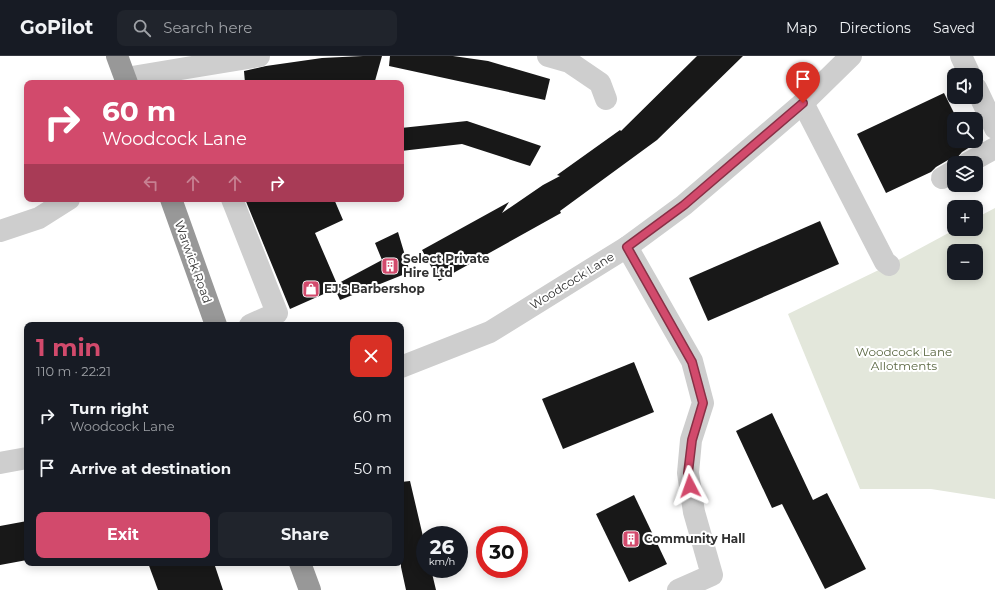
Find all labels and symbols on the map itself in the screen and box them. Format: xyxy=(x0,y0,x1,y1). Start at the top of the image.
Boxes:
pin xyxy=(786,62,820,103)
street label: Warwick Road xyxy=(172,218,215,305)
street label: Woodcock Lane xyxy=(527,249,617,313)
place label: Select Private Hire Ltd xyxy=(403,251,490,280)
building icon: Select Private Hire Ltd xyxy=(380,256,400,276)
shop icon: EJ's Barbershop xyxy=(301,279,321,299)
place label: EJ's Barbershop xyxy=(324,281,425,296)
park label: Woodcock Lane Allotments xyxy=(856,344,952,373)
position arrow xyxy=(669,465,711,507)
speed limit sign: 30 xyxy=(476,526,528,578)
building icon: Community Hall xyxy=(621,529,641,549)
place label: Community Hall xyxy=(644,531,745,546)

